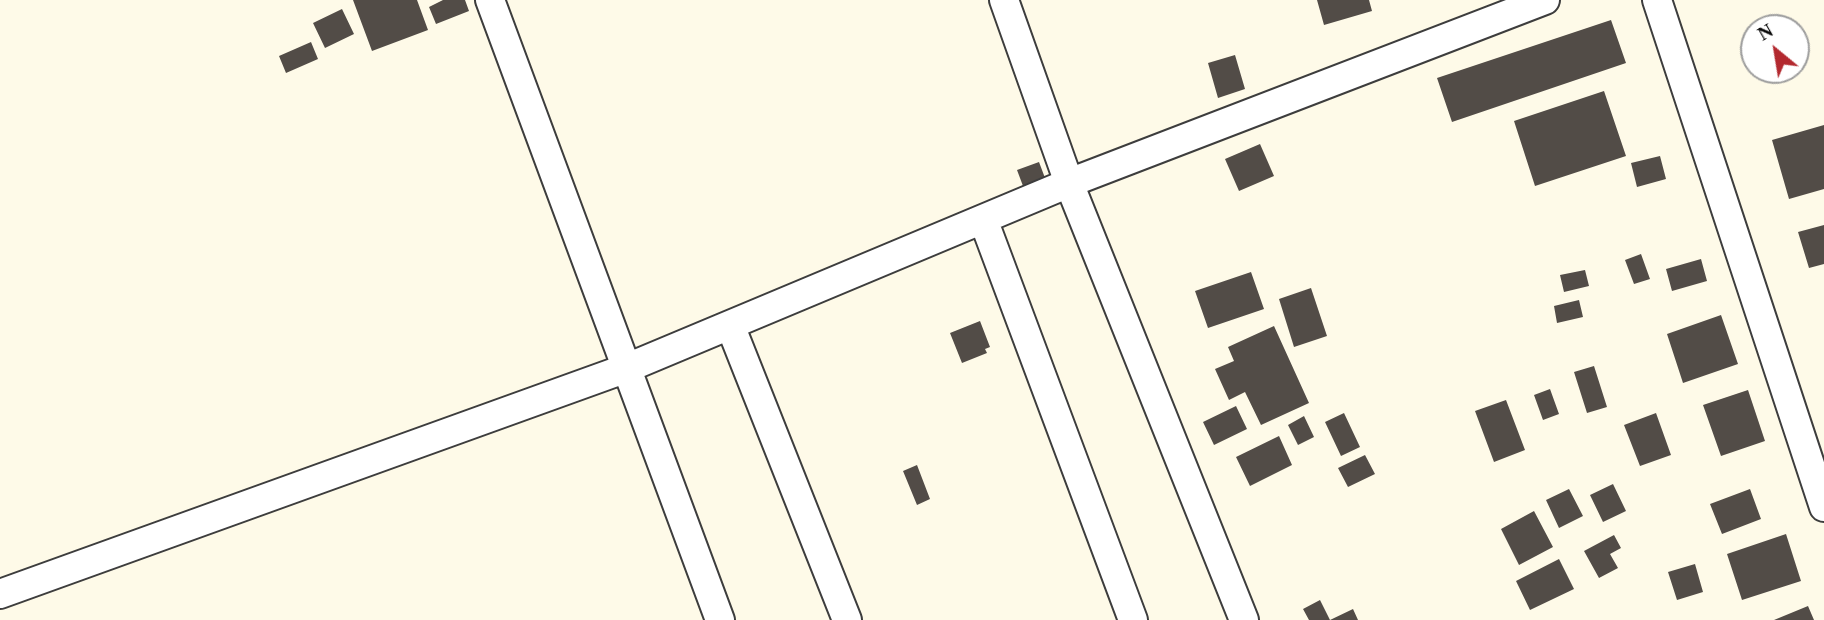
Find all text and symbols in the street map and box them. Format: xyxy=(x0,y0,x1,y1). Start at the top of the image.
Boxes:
north arrow xyxy=(1740,14,1810,84)
text: N xyxy=(1754,20,1776,45)

